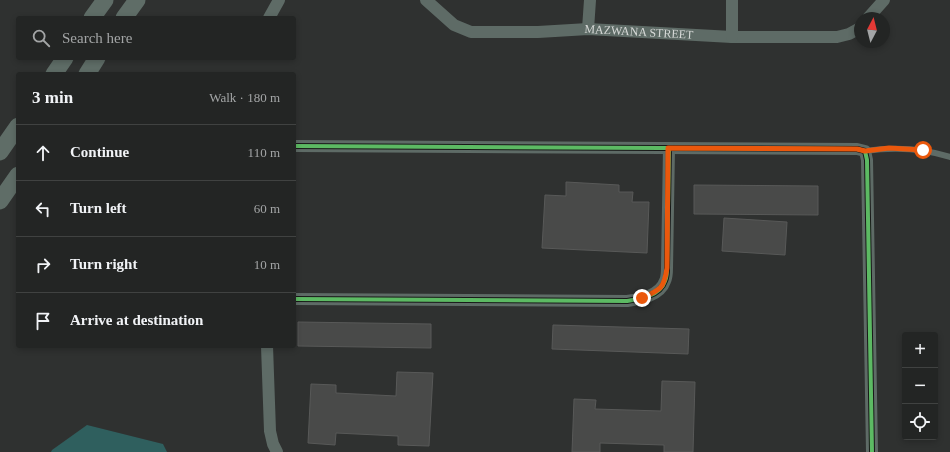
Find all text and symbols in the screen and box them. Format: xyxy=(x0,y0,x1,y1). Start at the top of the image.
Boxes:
north arrow xyxy=(854,12,890,48)
search box xyxy=(16,16,296,60)
street label: MAZWANA STREET xyxy=(584,22,694,42)
icon: search xyxy=(30,27,52,49)
text: Search here xyxy=(62,30,132,46)
text: 3 min xyxy=(32,88,73,107)
text: Walk · 180 m xyxy=(209,90,280,105)
route start xyxy=(914,141,932,159)
icon: ahead xyxy=(32,142,54,164)
text: Continue xyxy=(70,144,129,160)
text: 110 m xyxy=(248,145,280,160)
icon: left xyxy=(32,198,54,220)
text: Turn left xyxy=(70,200,127,216)
text: 60 m xyxy=(254,201,280,216)
icon: right xyxy=(32,254,54,276)
text: Turn right xyxy=(70,256,137,272)
text: 10 m xyxy=(254,257,280,272)
route end xyxy=(633,289,651,307)
icon: arrive xyxy=(32,310,54,332)
text: Arrive at destination xyxy=(70,312,203,328)
map controls xyxy=(902,332,938,440)
button: + xyxy=(902,332,938,368)
button: − xyxy=(902,368,938,404)
button: locate xyxy=(902,404,938,440)

